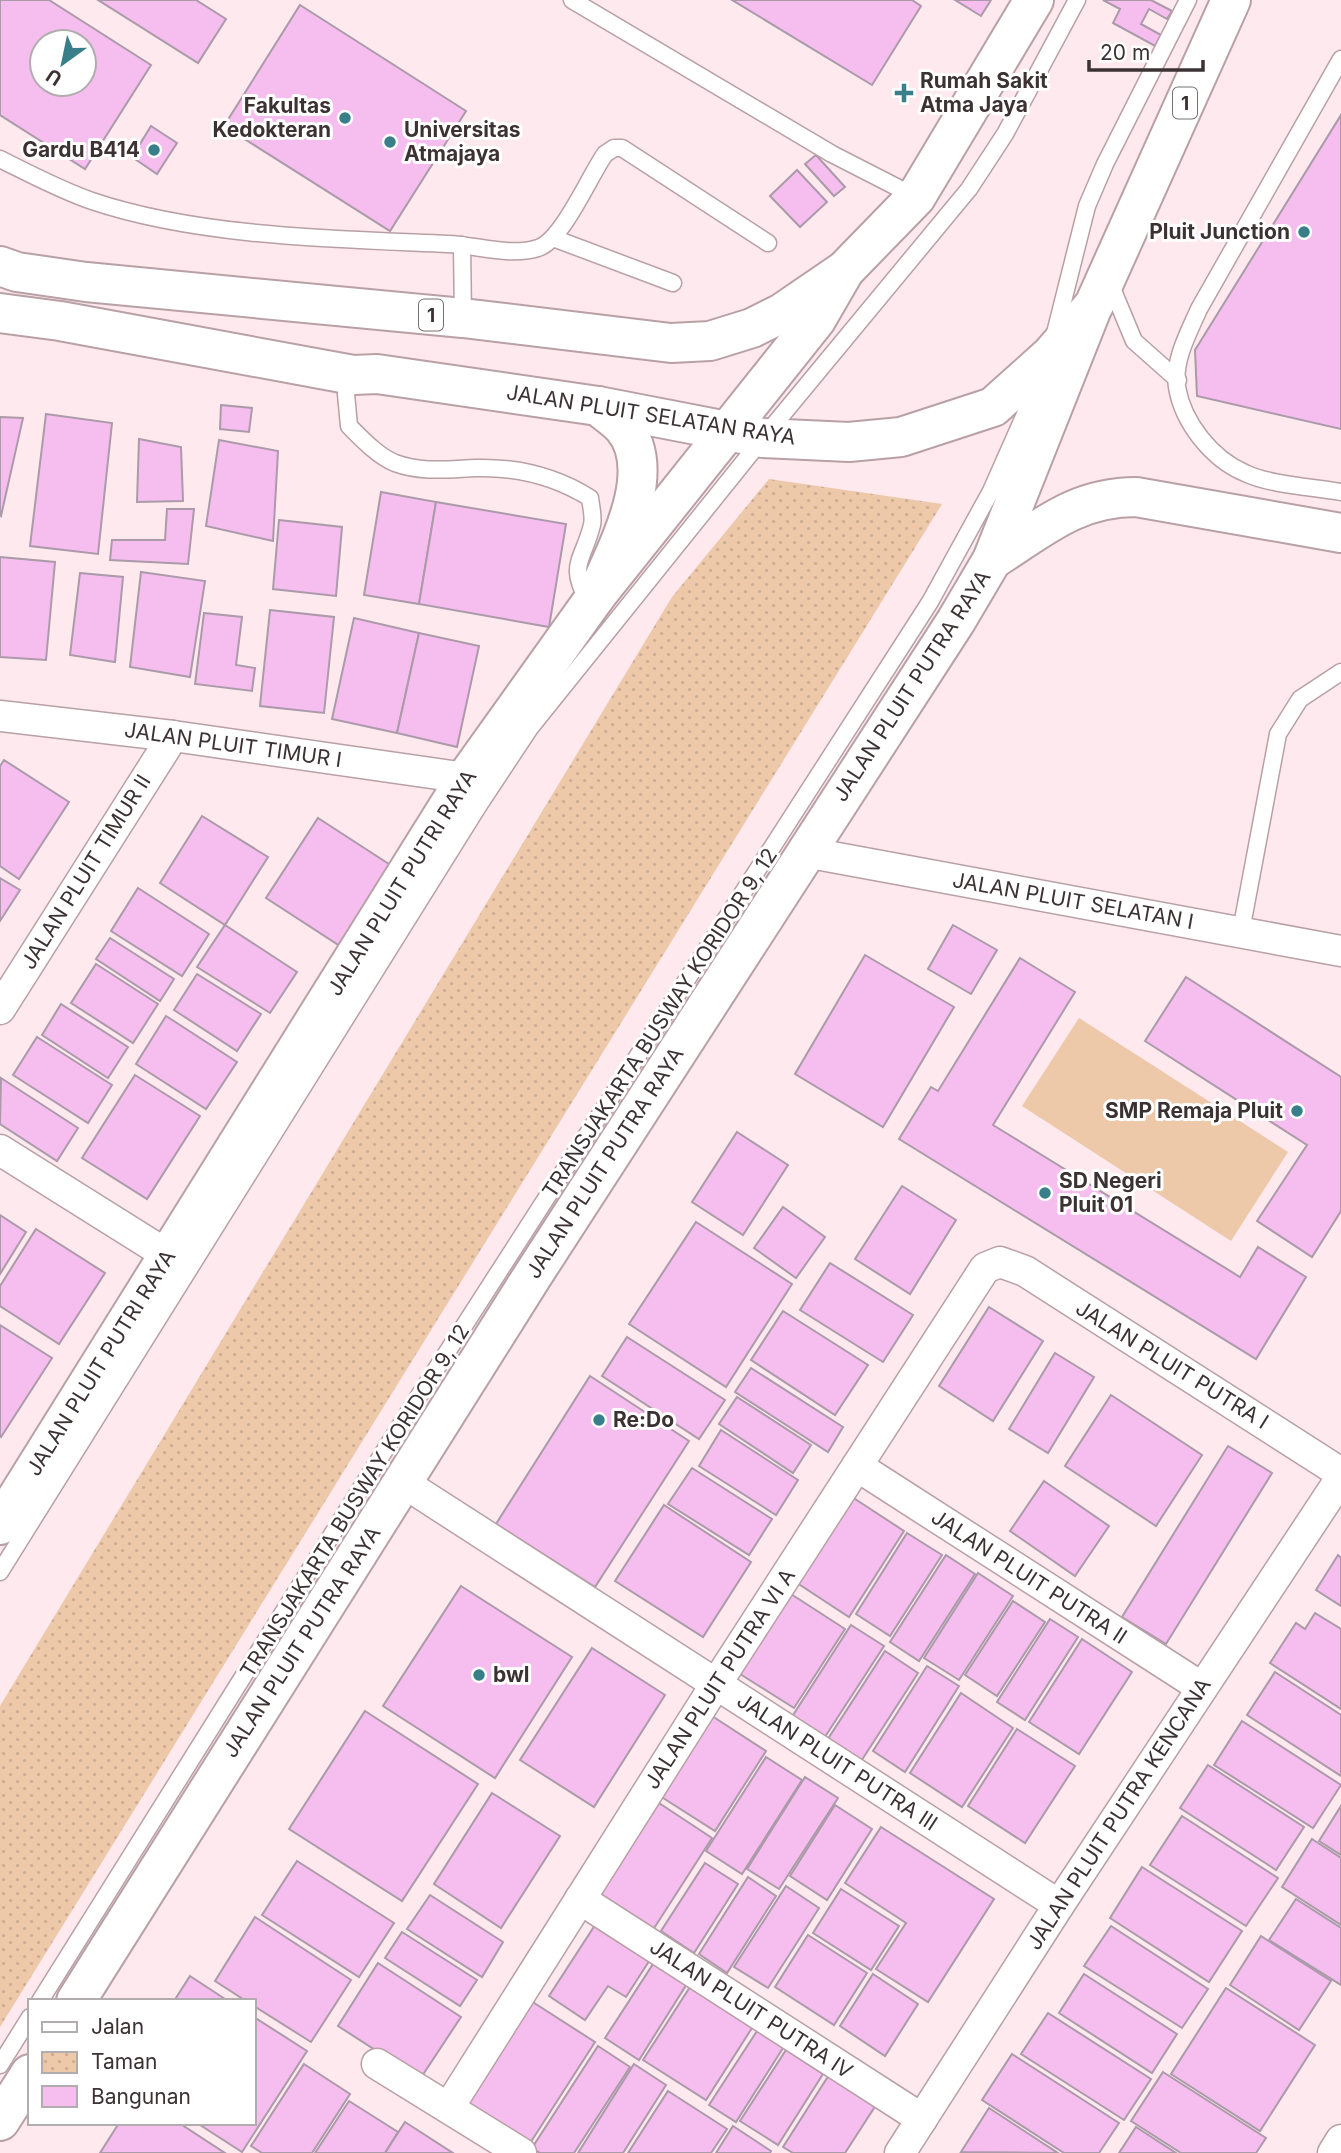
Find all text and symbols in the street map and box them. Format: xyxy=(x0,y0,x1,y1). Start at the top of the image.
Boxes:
north arrow xyxy=(28,28,98,98)
scale bar xyxy=(1089,28,1203,72)
text: 20 m xyxy=(1100,40,1150,65)
text: U xyxy=(42,63,66,90)
place label: Rumah Sakit Atma Jaya xyxy=(920,68,1048,117)
marker: Rumah Sakit Atma Jaya xyxy=(894,83,914,103)
road number: 1 xyxy=(1173,88,1197,118)
place label: Fakultas Kedokteran xyxy=(212,93,331,142)
marker: Fakultas Kedokteran xyxy=(337,110,353,126)
place label: Universitas Atmajaya xyxy=(404,117,521,166)
marker: Universitas Atmajaya xyxy=(382,134,398,150)
place label: Gardu B414 xyxy=(22,137,140,162)
marker: Gardu B414 xyxy=(146,142,162,158)
place label: Pluit Junction xyxy=(1149,219,1290,244)
marker: Pluit Junction xyxy=(1296,224,1312,240)
road number: 1 xyxy=(419,300,443,330)
street label: JALAN PLUIT SELATAN RAYA xyxy=(505,379,797,450)
street label: JALAN PLUIT PUTRA RAYA xyxy=(827,566,996,806)
street label: JALAN PLUIT TIMUR I xyxy=(123,717,343,772)
street label: JALAN PLUIT PUTRI RAYA xyxy=(322,765,481,1000)
street label: JALAN PLUIT TIMUR II xyxy=(15,770,156,974)
street label: TRANSJAKARTA BUSWAY KORIDOR 9, 12 xyxy=(537,843,782,1202)
street label: JALAN PLUIT SELATAN I xyxy=(951,867,1196,934)
street label: JALAN PLUIT PUTRA RAYA xyxy=(520,1043,689,1283)
place label: SMP Remaja Pluit xyxy=(1105,1098,1283,1123)
marker: SMP Remaja Pluit xyxy=(1289,1103,1305,1119)
place label: SD Negeri Pluit 01 xyxy=(1059,1168,1162,1217)
marker: SD Negeri Pluit 01 xyxy=(1037,1185,1053,1201)
street label: JALAN PLUIT PUTRI RAYA xyxy=(21,1245,180,1480)
street label: JALAN PLUIT PUTRA I xyxy=(1071,1295,1273,1434)
street label: TRANSJAKARTA BUSWAY KORIDOR 9, 12 xyxy=(235,1320,474,1682)
place label: Re:Do xyxy=(613,1407,674,1432)
marker: Re:Do xyxy=(591,1412,607,1428)
street label: JALAN PLUIT PUTRA II xyxy=(927,1504,1132,1649)
street label: JALAN PLUIT PUTRA RAYA xyxy=(217,1522,386,1762)
street label: JALAN PLUIT PUTRA VI A xyxy=(639,1564,800,1793)
place label: bwl xyxy=(493,1662,530,1687)
marker: bwl xyxy=(471,1667,487,1683)
street label: JALAN PLUIT PUTRA KENCANA xyxy=(1021,1673,1216,1954)
street label: JALAN PLUIT PUTRA III xyxy=(733,1687,942,1836)
street label: JALAN PLUIT PUTRA IV xyxy=(645,1934,857,2084)
legend xyxy=(28,1999,256,2125)
text: Jalan xyxy=(91,2014,144,2039)
text: Taman xyxy=(91,2049,157,2074)
text: Bangunan xyxy=(91,2084,191,2109)

